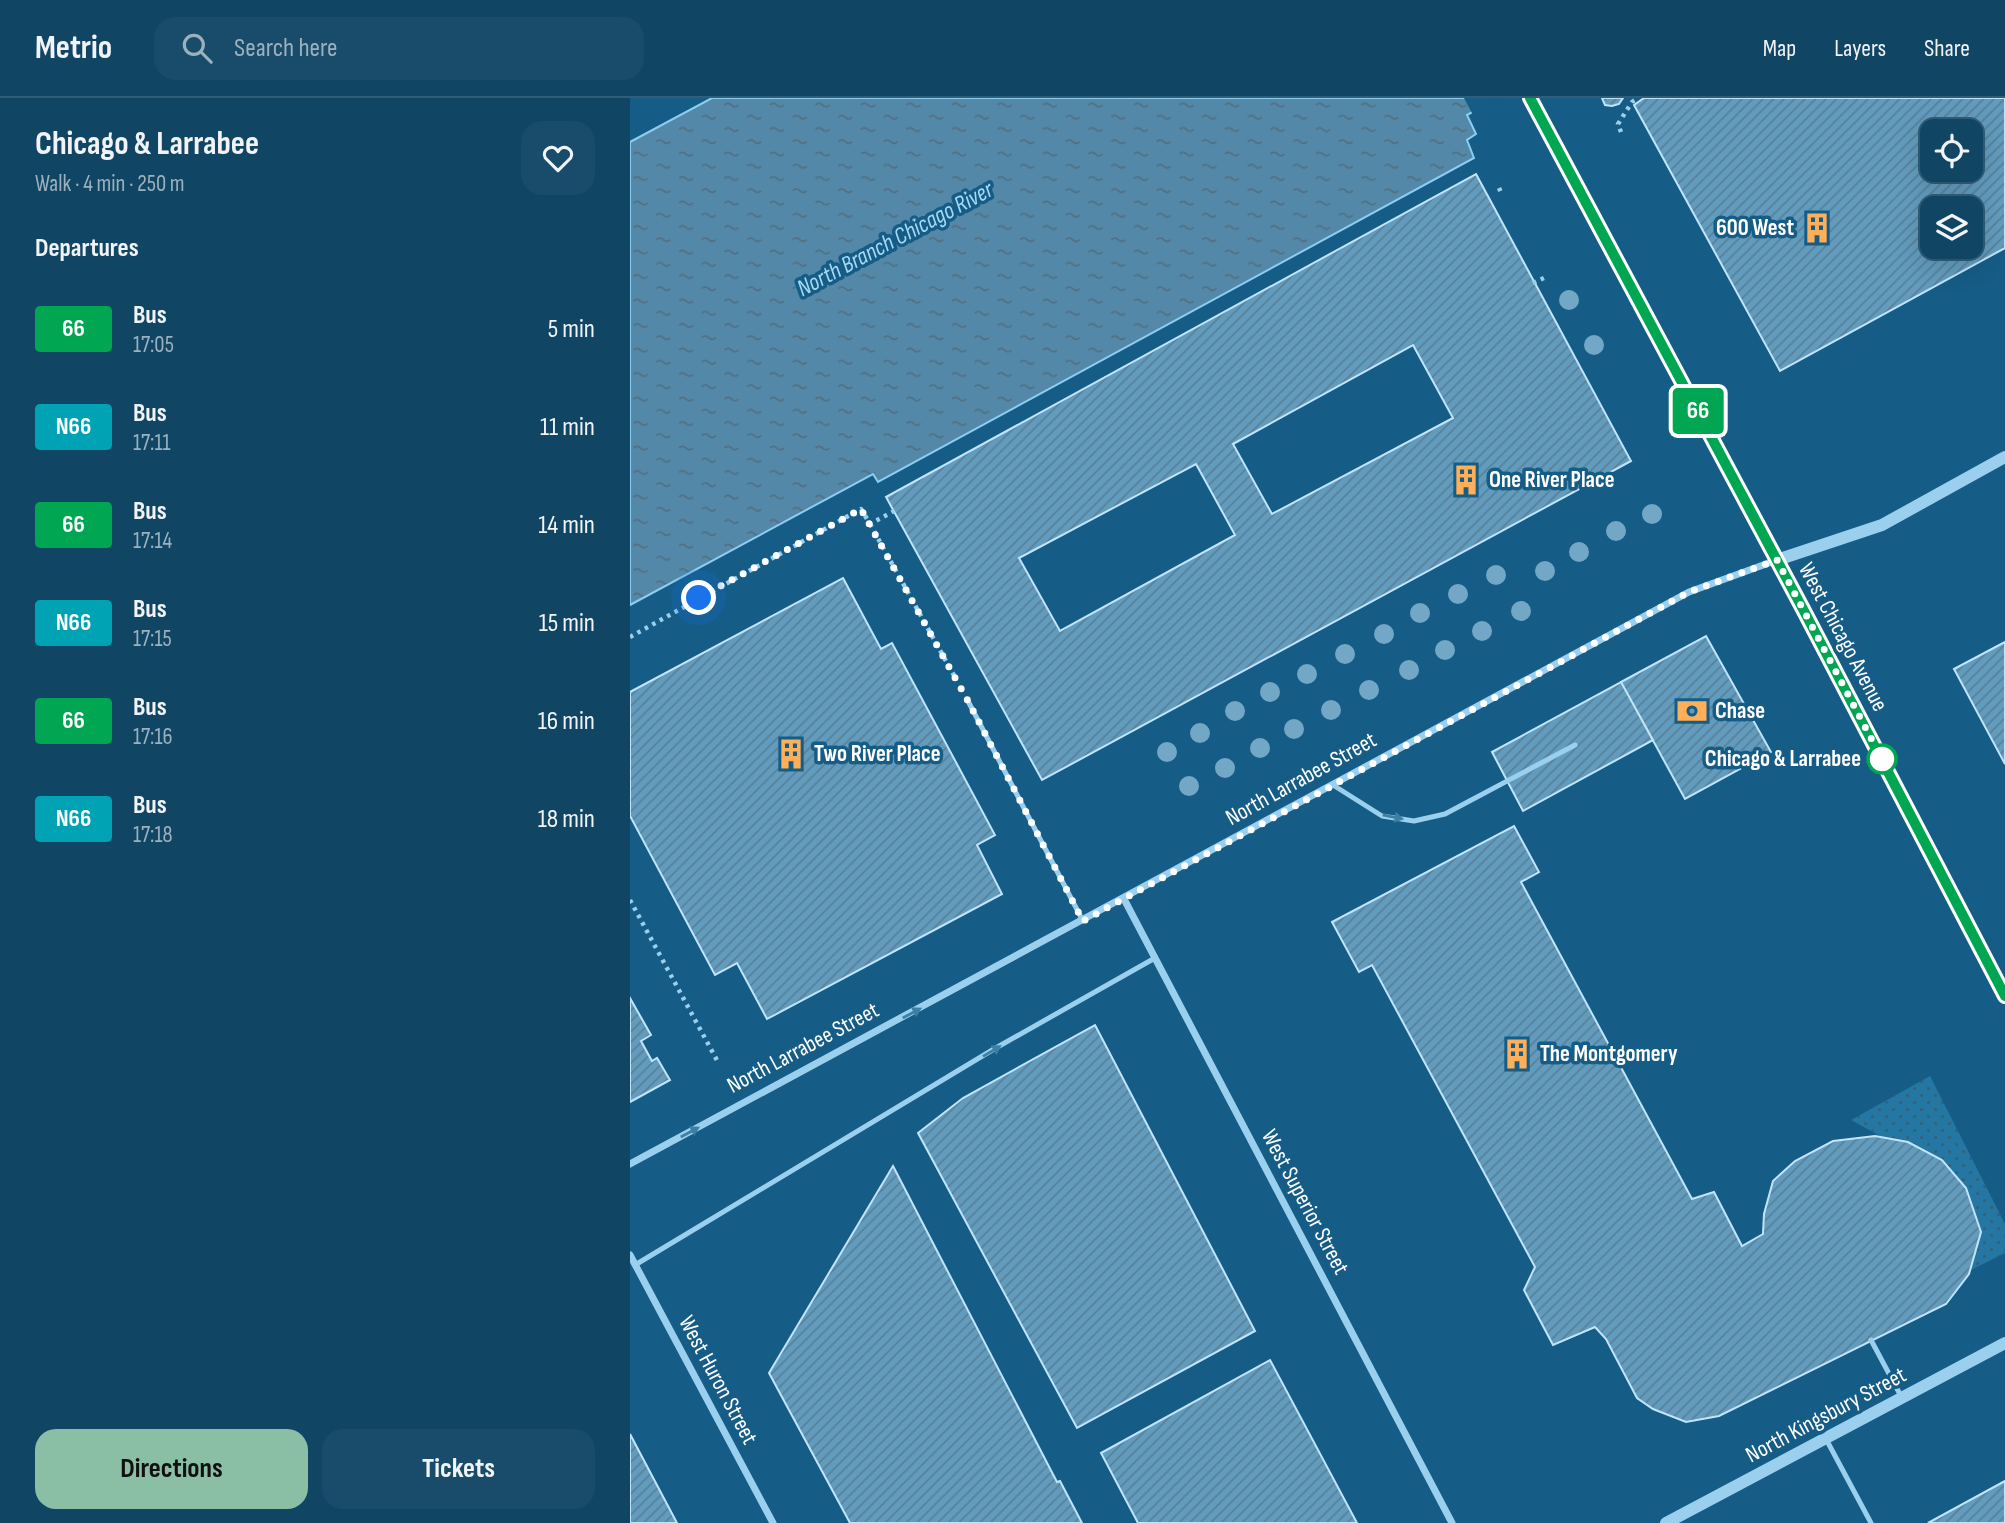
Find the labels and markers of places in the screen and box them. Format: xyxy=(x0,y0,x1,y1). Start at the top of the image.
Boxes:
building icon: 600 West xyxy=(1800,211,1834,245)
place label: 600 West xyxy=(1716,214,1794,242)
building icon: One River Place xyxy=(1449,463,1483,497)
place label: One River Place xyxy=(1489,466,1614,494)
bank icon: Chase xyxy=(1675,694,1709,728)
place label: Chase xyxy=(1715,697,1765,725)
building icon: Two River Place xyxy=(774,737,808,771)
place label: Two River Place xyxy=(814,740,941,768)
marker: Chicago & Larrabee xyxy=(1867,744,1897,774)
place label: Chicago & Larrabee xyxy=(1705,745,1861,773)
building icon: The Montgomery xyxy=(1500,1037,1534,1071)
place label: The Montgomery xyxy=(1540,1040,1678,1068)

